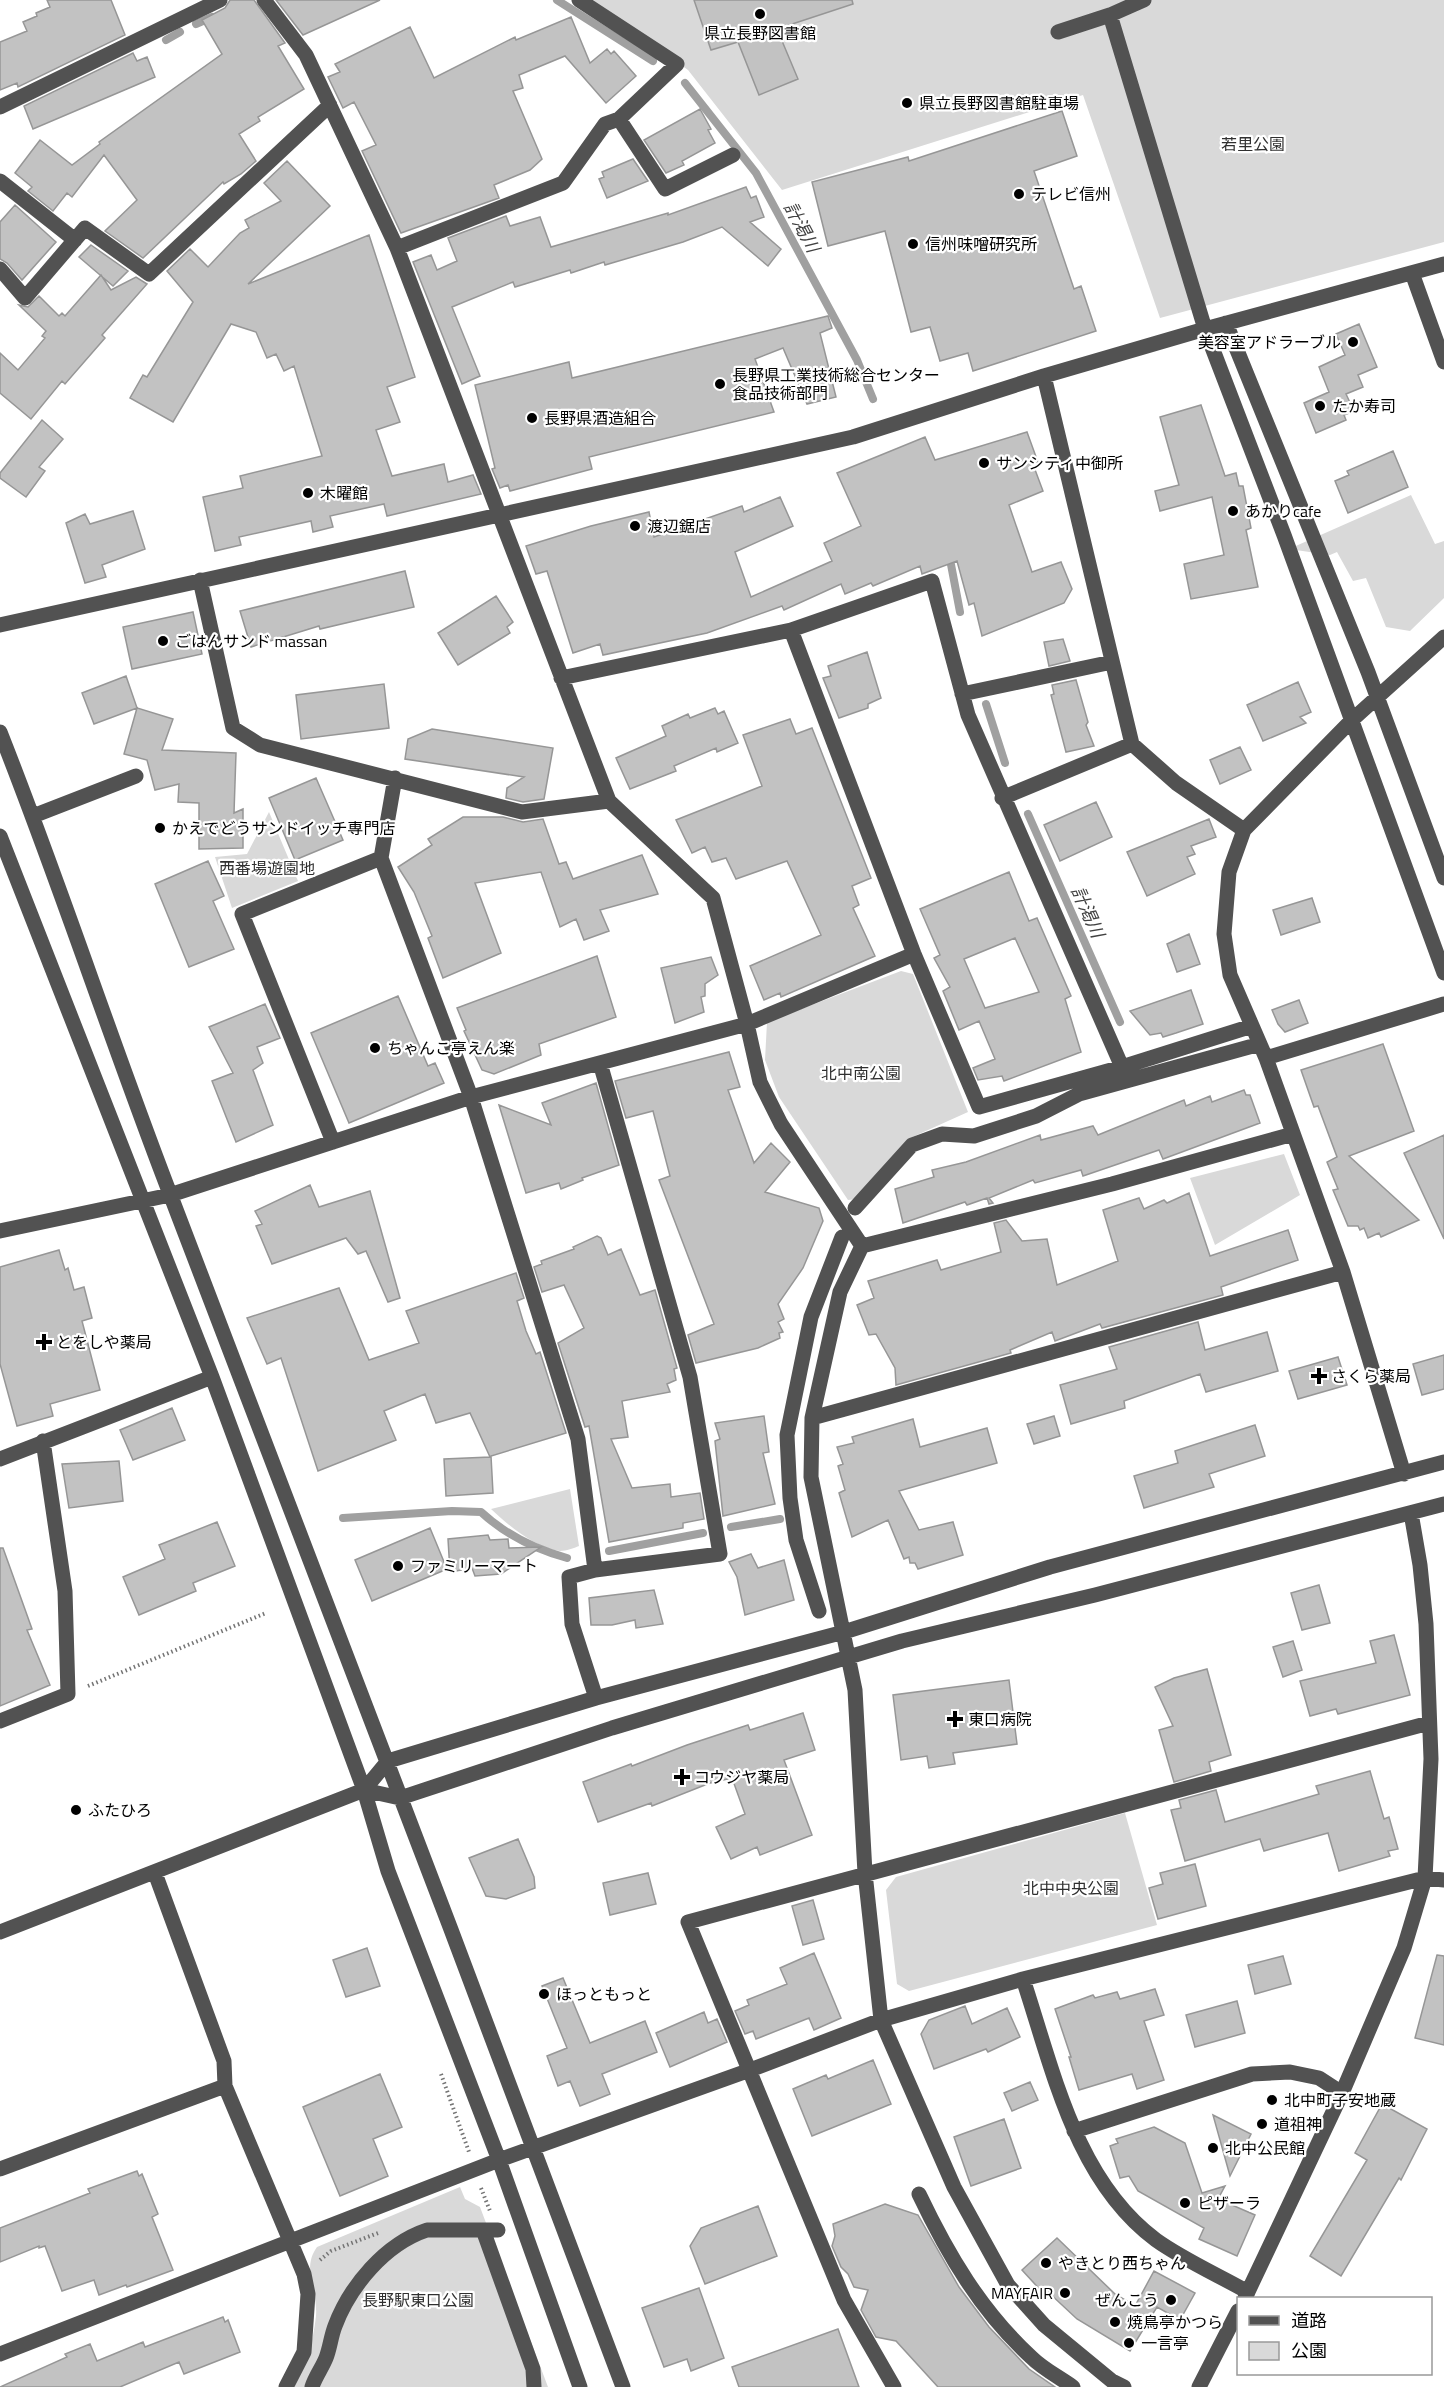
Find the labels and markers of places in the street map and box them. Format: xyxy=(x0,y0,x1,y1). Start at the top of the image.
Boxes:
marker: 県立長野図書館 xyxy=(753,7,767,21)
place label: 県立長野図書館 xyxy=(704,21,816,45)
place label: 県立長野図書館駐車場 xyxy=(919,91,1079,115)
marker: 県立長野図書館駐車場 xyxy=(900,96,914,110)
place label: テレビ信州 xyxy=(1031,182,1111,206)
marker: テレビ信州 xyxy=(1012,187,1026,201)
place label: 信州味噌研究所 xyxy=(925,232,1037,256)
marker: 信州味噌研究所 xyxy=(906,237,920,251)
place label: 美容室アドラーブル xyxy=(1198,330,1341,354)
marker: 美容室アドラーブル xyxy=(1346,335,1360,349)
place label: 長野県工業技術総合センター 食品技術部門 xyxy=(732,363,940,405)
marker: 長野県工業技術総合センター 食品技術部門 xyxy=(713,377,727,391)
place label: たか寿司 xyxy=(1332,394,1396,418)
marker: たか寿司 xyxy=(1313,399,1327,413)
place label: 長野県酒造組合 xyxy=(544,406,656,430)
marker: 長野県酒造組合 xyxy=(525,411,539,425)
place label: サンシティ中御所 xyxy=(996,451,1123,475)
marker: サンシティ中御所 xyxy=(977,456,991,470)
place label: 木曜館 xyxy=(320,481,368,505)
marker: 木曜館 xyxy=(301,486,315,500)
place label: あかりcafe xyxy=(1245,499,1321,523)
marker: あかりcafe xyxy=(1226,504,1240,518)
place label: 渡辺鋸店 xyxy=(647,514,711,538)
marker: 渡辺鋸店 xyxy=(628,519,642,533)
place label: ごはんサンド massan xyxy=(175,629,327,653)
marker: ごはんサンド massan xyxy=(156,634,170,648)
place label: かえでどうサンドイッチ専門店 xyxy=(172,816,396,840)
marker: かえでどうサンドイッチ専門店 xyxy=(153,821,167,835)
place label: ちゃんこ亭えん楽 xyxy=(387,1036,515,1060)
marker: ちゃんこ亭えん楽 xyxy=(368,1041,382,1055)
place label: とをしや薬局 xyxy=(56,1330,152,1354)
marker: とをしや薬局 xyxy=(37,1335,51,1349)
place label: さくら薬局 xyxy=(1331,1364,1411,1388)
marker: さくら薬局 xyxy=(1312,1369,1326,1383)
place label: ファミリーマート xyxy=(410,1554,538,1578)
marker: ファミリーマート xyxy=(391,1559,405,1573)
place label: 東口病院 xyxy=(968,1707,1032,1731)
marker: 東口病院 xyxy=(946,1710,964,1728)
place label: コウジヤ薬局 xyxy=(694,1765,789,1789)
marker: コウジヤ薬局 xyxy=(675,1770,689,1784)
place label: ふたひろ xyxy=(88,1798,152,1822)
marker: ふたひろ xyxy=(69,1803,83,1817)
place label: ほっともっと xyxy=(556,1982,652,2006)
marker: ほっともっと xyxy=(537,1987,551,2001)
place label: 北中町子安地蔵 xyxy=(1284,2088,1396,2112)
marker: 北中町子安地蔵 xyxy=(1265,2093,1279,2107)
place label: 道祖神 xyxy=(1274,2112,1322,2136)
marker: 道祖神 xyxy=(1255,2117,1269,2131)
place label: 北中公民館 xyxy=(1225,2136,1305,2160)
marker: 北中公民館 xyxy=(1206,2141,1220,2155)
place label: ピザーラ xyxy=(1197,2191,1261,2215)
marker: ピザーラ xyxy=(1178,2196,1192,2210)
place label: やきとり西ちゃん xyxy=(1058,2251,1186,2275)
marker: やきとり西ちゃん xyxy=(1039,2256,1053,2270)
place label: MAYFAIR xyxy=(991,2281,1053,2305)
marker: MAYFAIR xyxy=(1058,2286,1072,2300)
place label: ぜんこう xyxy=(1095,2288,1159,2312)
marker: ぜんこう xyxy=(1164,2293,1178,2307)
place label: 焼鳥亭かつら xyxy=(1127,2310,1223,2334)
marker: 焼鳥亭かつら xyxy=(1108,2315,1122,2329)
place label: 一言亭 xyxy=(1141,2331,1189,2355)
marker: 一言亭 xyxy=(1122,2336,1136,2350)

